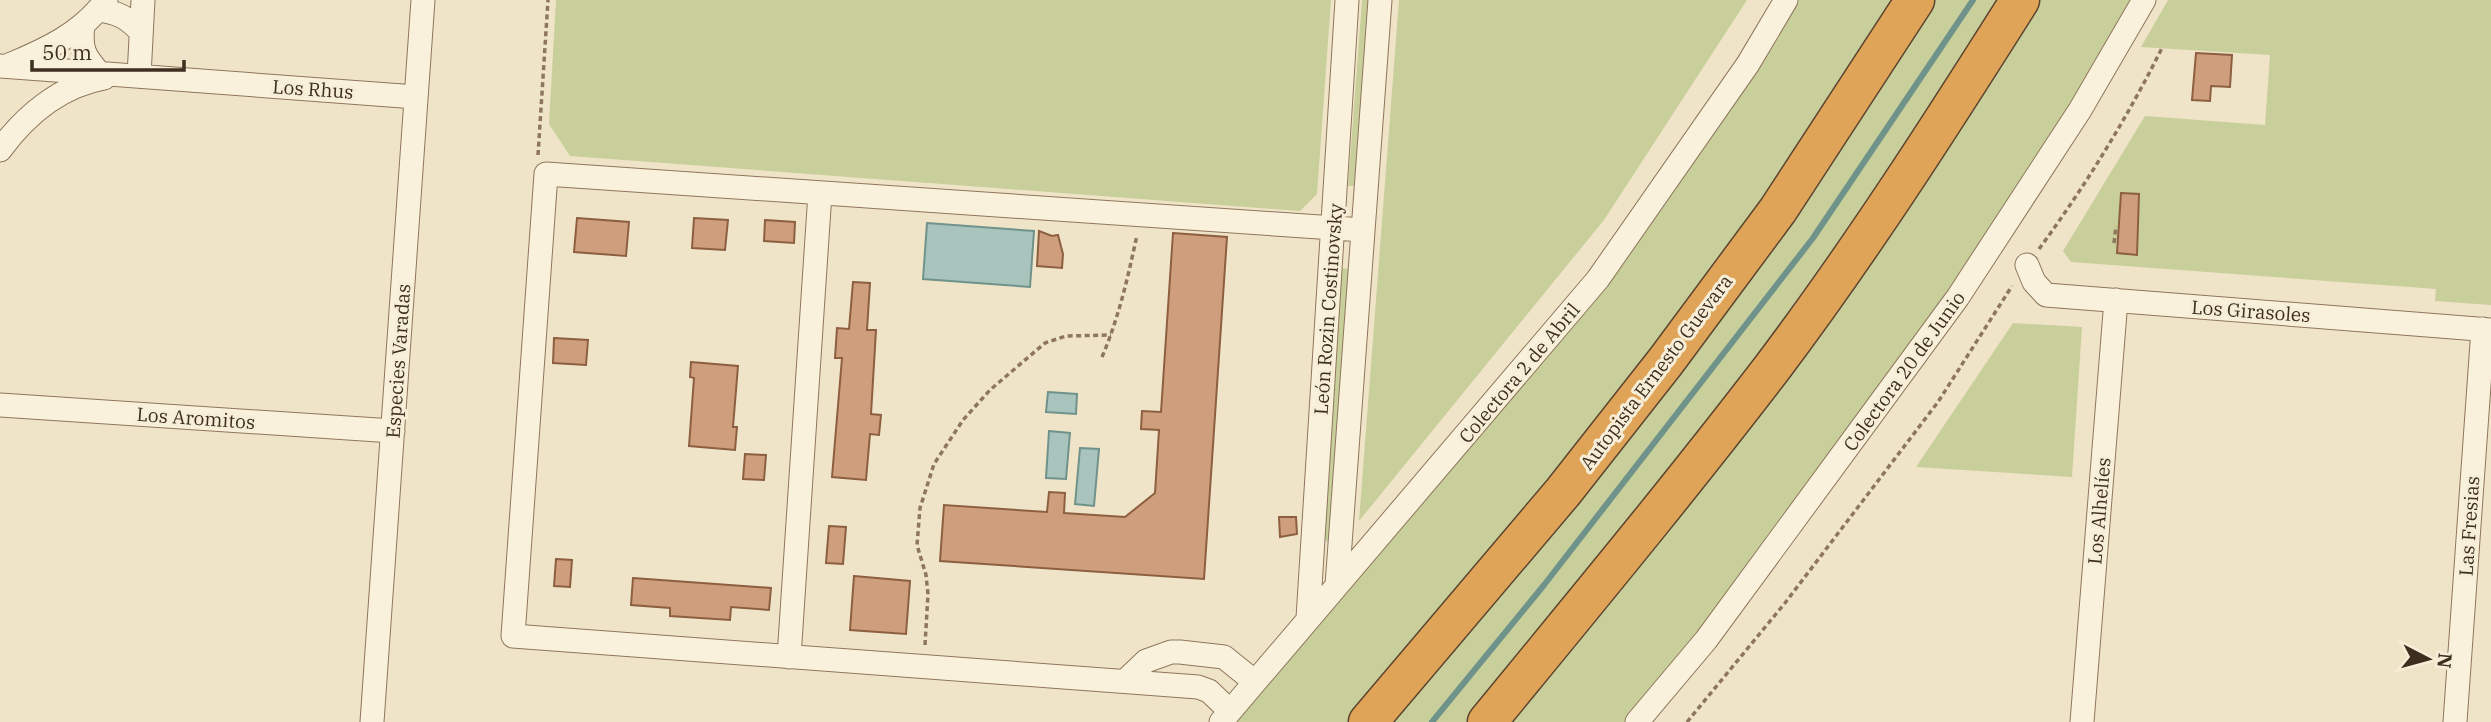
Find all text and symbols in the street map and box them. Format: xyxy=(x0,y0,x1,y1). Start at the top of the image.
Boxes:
scale bar xyxy=(32,28,184,72)
text: 50 m xyxy=(42,38,92,66)
street label: Los Rhus xyxy=(272,74,354,104)
street label: León Rozin Costinovsky xyxy=(1309,202,1347,416)
street label: Autopista Ernesto Guevara xyxy=(1575,269,1737,475)
street label: Especies Varadas xyxy=(381,283,415,439)
street label: Colectora 20 de Junio xyxy=(1838,286,1970,456)
street label: Los Girasoles xyxy=(2191,295,2311,327)
street label: Colectora 2 de Abril xyxy=(1453,298,1585,448)
street label: Los Aromitos xyxy=(136,402,256,434)
street label: Los Alhelíes xyxy=(2082,456,2116,566)
street label: Las Fresias xyxy=(2454,475,2484,577)
north arrow xyxy=(2393,624,2463,694)
text: N xyxy=(2432,652,2458,670)

